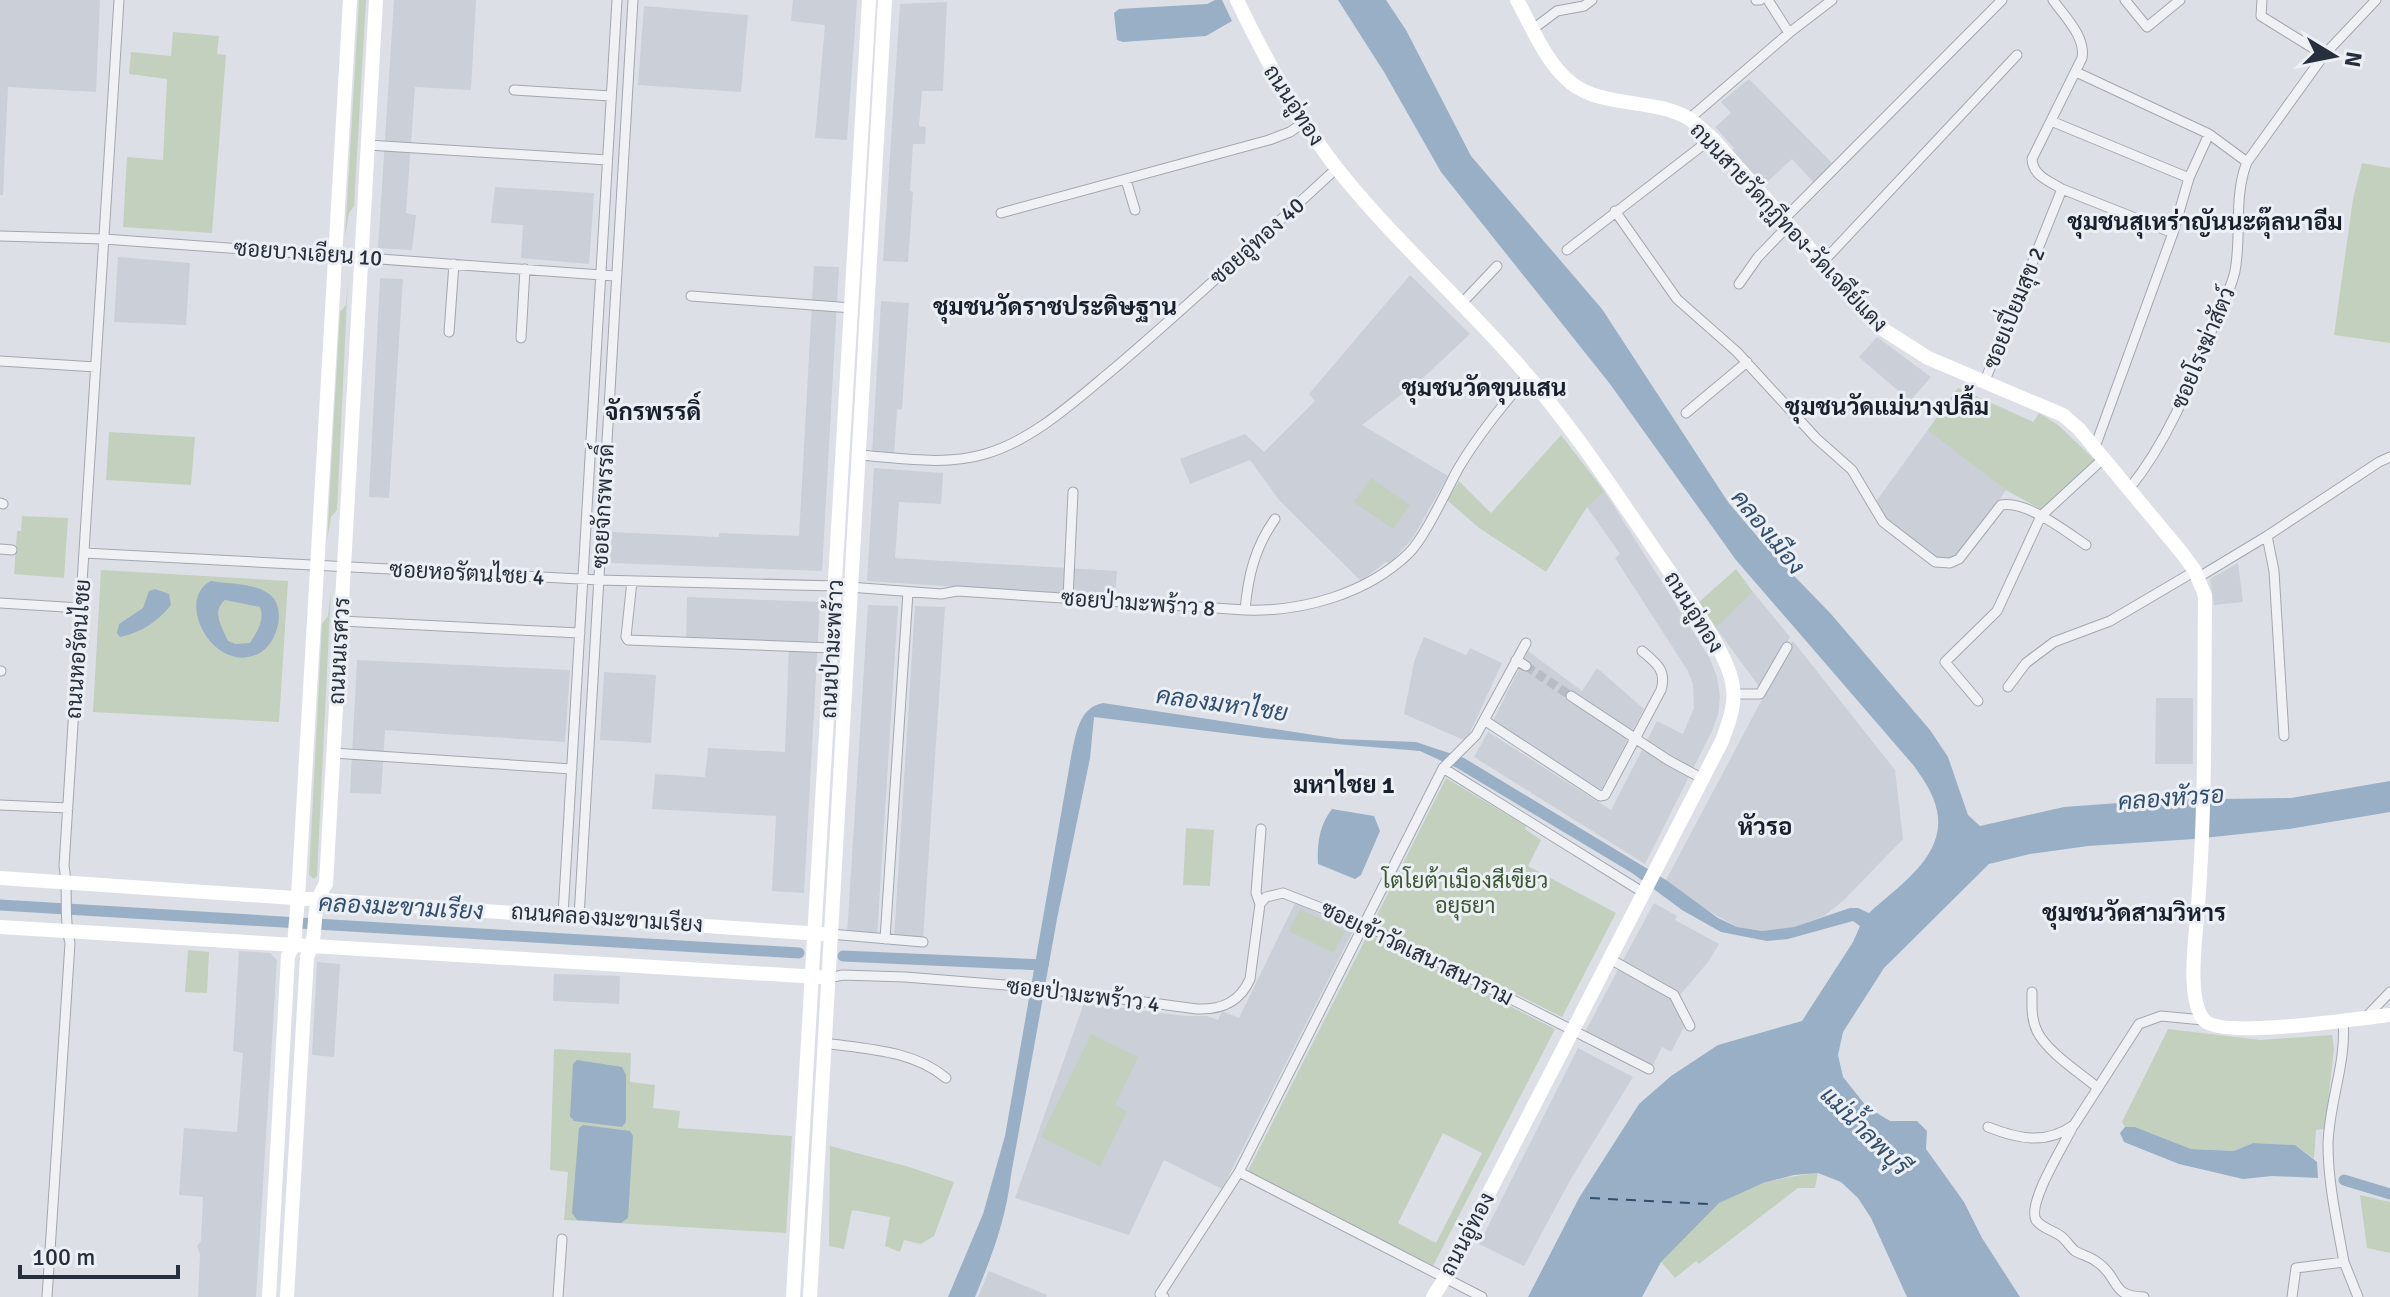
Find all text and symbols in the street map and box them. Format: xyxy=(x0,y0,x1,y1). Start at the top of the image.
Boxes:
north arrow xyxy=(2294,16,2374,96)
text: N xyxy=(2339,50,2368,69)
street label: ถนนอู่ทอง xyxy=(1256,59,1330,152)
street label: ถนนสายวัดกุฎีทอง-วัดเจดีย์แดง xyxy=(1683,116,1894,339)
street label: ซอยอู่ทอง 40 xyxy=(1204,192,1311,292)
district label: ชุมชนสุเหร่าญันนะตุ๊ลนาอีม xyxy=(2067,206,2343,239)
street label: ซอยบางเอียน 10 xyxy=(233,234,383,272)
street label: ซอยเปี่ยมสุข 2 xyxy=(1972,241,2053,374)
street label: ซอยโรงฆ่าสัตว์ xyxy=(2164,282,2241,413)
district label: ชุมชนวัดราชประดิษฐาน xyxy=(933,292,1177,324)
district label: ชุมชนวัดขุนแสน xyxy=(1401,373,1567,405)
district label: ชุมชนวัดแม่นางปลื้ม xyxy=(1785,385,1989,424)
district label: จักรพรรดิ์ xyxy=(605,391,701,427)
street label: ซอยจักรพรรดิ์ xyxy=(580,443,620,569)
water label: คลองเมือง xyxy=(1725,483,1811,581)
street label: ซอยหอรัตนไชย 4 xyxy=(389,554,545,591)
street label: ถนนอู่ทอง xyxy=(1657,566,1730,659)
street label: ถนนหอรัตนไชย xyxy=(59,578,96,720)
street label: ถนนป่ามะพร้าว xyxy=(814,579,849,719)
street label: ซอยป่ามะพร้าว 8 xyxy=(1060,583,1216,622)
street label: ถนนนเรศวร xyxy=(323,597,355,705)
water label: คลองมหาไชย xyxy=(1154,679,1290,728)
district label: มหาไชย 1 xyxy=(1293,769,1395,800)
water label: คลองหัวรอ xyxy=(2117,779,2225,817)
district label: หัวรอ xyxy=(1738,812,1792,842)
park label: โตโยต้าเมืองสีเขียว อยุธยา xyxy=(1381,866,1548,921)
water label: คลองมะขามเรียง xyxy=(318,888,484,926)
street label: ซอยเข้าวัดเสนาสนาราม xyxy=(1317,894,1518,1011)
street label: ถนนคลองมะขามเรียง xyxy=(510,898,704,938)
district label: ชุมชนวัดสามวิหาร xyxy=(2042,898,2226,930)
street label: ซอยป่ามะพร้าว 4 xyxy=(1005,971,1162,1018)
water label: แม่น้ำลพบุรี xyxy=(1813,1077,1921,1184)
street label: ถนนอู่ทอง xyxy=(1434,1187,1502,1281)
scale bar xyxy=(20,1229,178,1279)
text: 100 m xyxy=(32,1242,95,1272)

